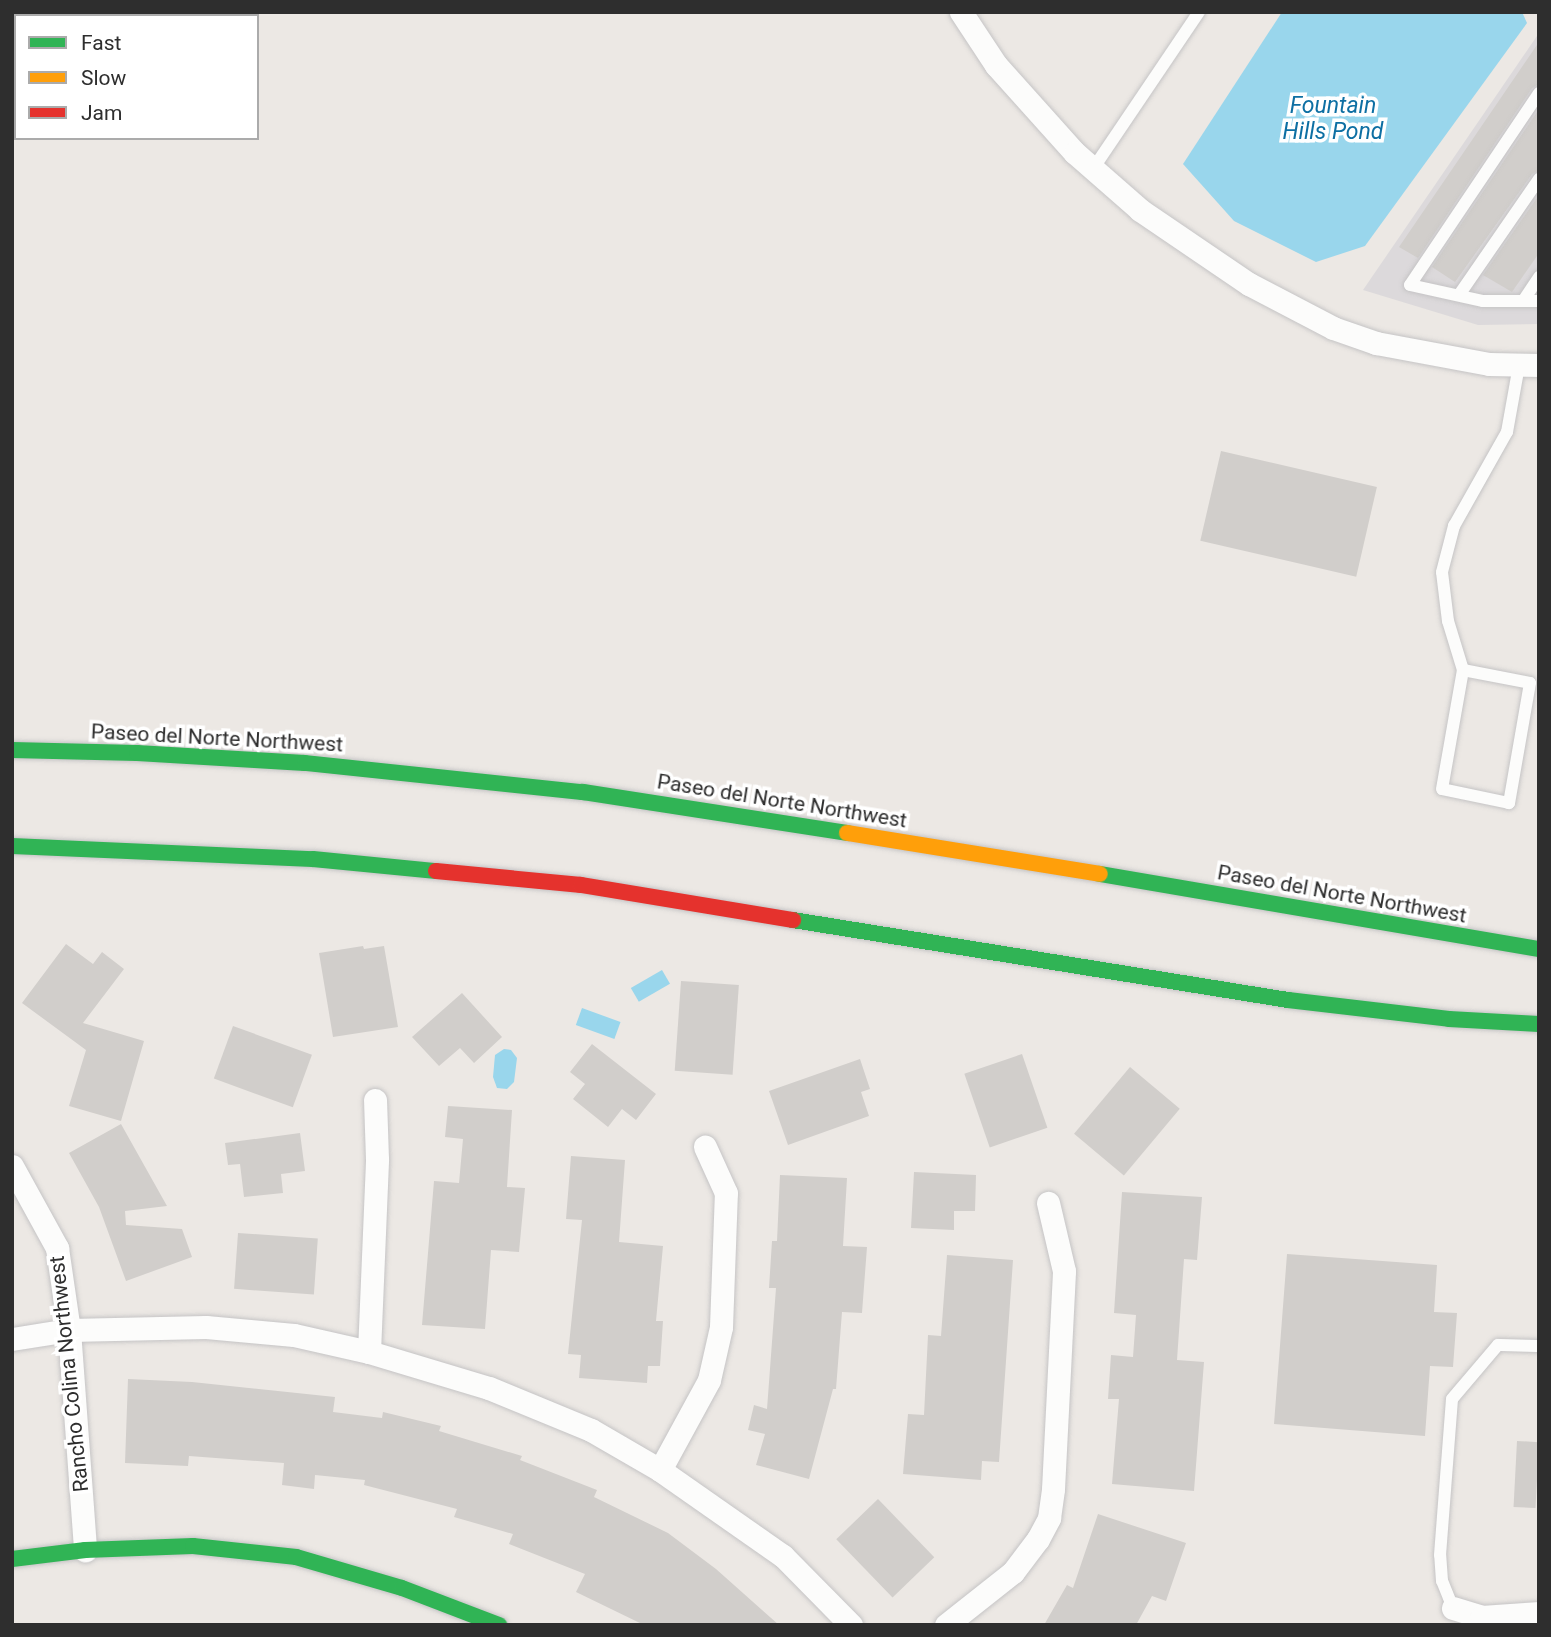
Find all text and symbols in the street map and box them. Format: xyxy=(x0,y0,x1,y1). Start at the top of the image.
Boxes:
legend xyxy=(14,14,259,140)
text: Fast xyxy=(81,31,121,55)
text: Slow xyxy=(81,66,126,90)
water label: Fountain Hills Pond xyxy=(1283,92,1383,146)
text: Jam xyxy=(81,101,122,125)
street label: Paseo del Norte Northwest xyxy=(90,719,344,757)
street label: Paseo del Norte Northwest xyxy=(655,769,909,833)
street label: Paseo del Norte Northwest xyxy=(1215,860,1469,928)
street label: Rancho Colina Northwest xyxy=(44,1255,94,1493)

